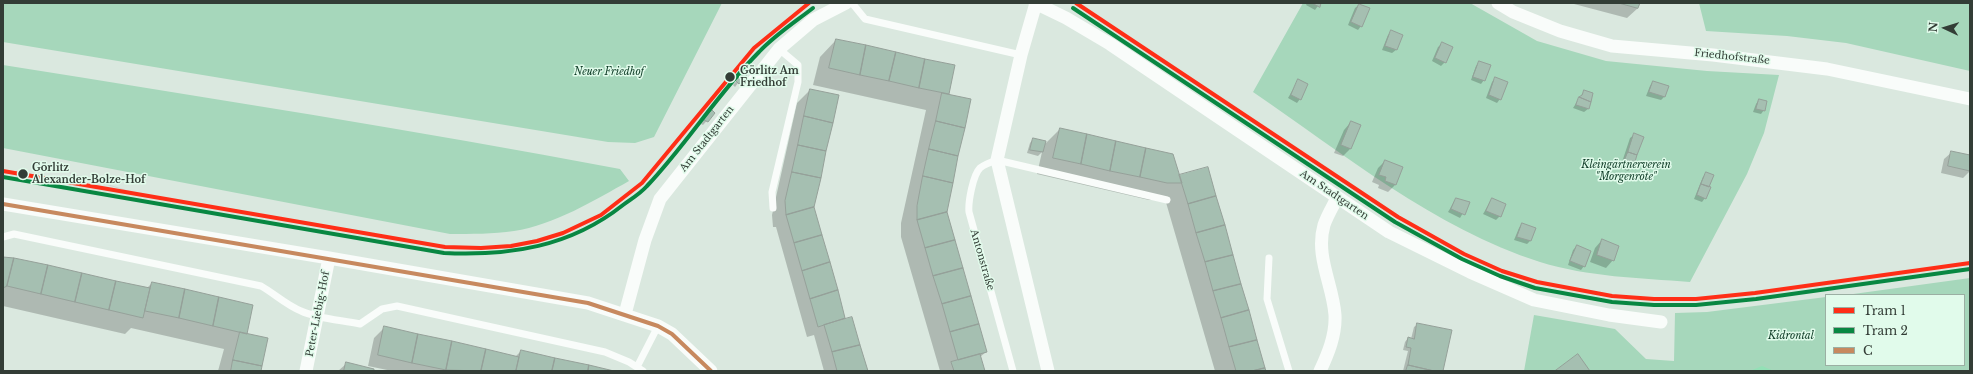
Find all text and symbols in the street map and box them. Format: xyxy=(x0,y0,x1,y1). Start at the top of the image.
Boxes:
north arrow xyxy=(1925,8,1965,48)
text: N xyxy=(1926,22,1940,33)
street label: Friedhofstraße xyxy=(1694,47,1770,67)
place label: Görlitz Am Friedhof xyxy=(740,65,799,88)
park label: Neuer Friedhof xyxy=(574,66,644,78)
marker: Görlitz Am Friedhof xyxy=(723,70,737,84)
street label: Am Stadtgarten xyxy=(678,104,736,174)
park label: Kleingärtnerverein "Morgenröte" xyxy=(1581,159,1671,182)
place label: Görlitz Alexander-Bolze-Hof xyxy=(32,162,145,186)
marker: Görlitz Alexander-Bolze-Hof xyxy=(16,167,30,181)
street label: Am Stadtgarten xyxy=(1297,168,1371,222)
street label: Antonstraße xyxy=(968,228,996,292)
street label: Peter-Liebig-Hof xyxy=(304,270,332,358)
legend xyxy=(1825,294,1965,366)
text: Tram 1 xyxy=(1863,303,1906,318)
text: Tram 2 xyxy=(1863,323,1908,338)
park label: Kidrontal xyxy=(1768,330,1814,342)
text: C xyxy=(1863,343,1873,358)

